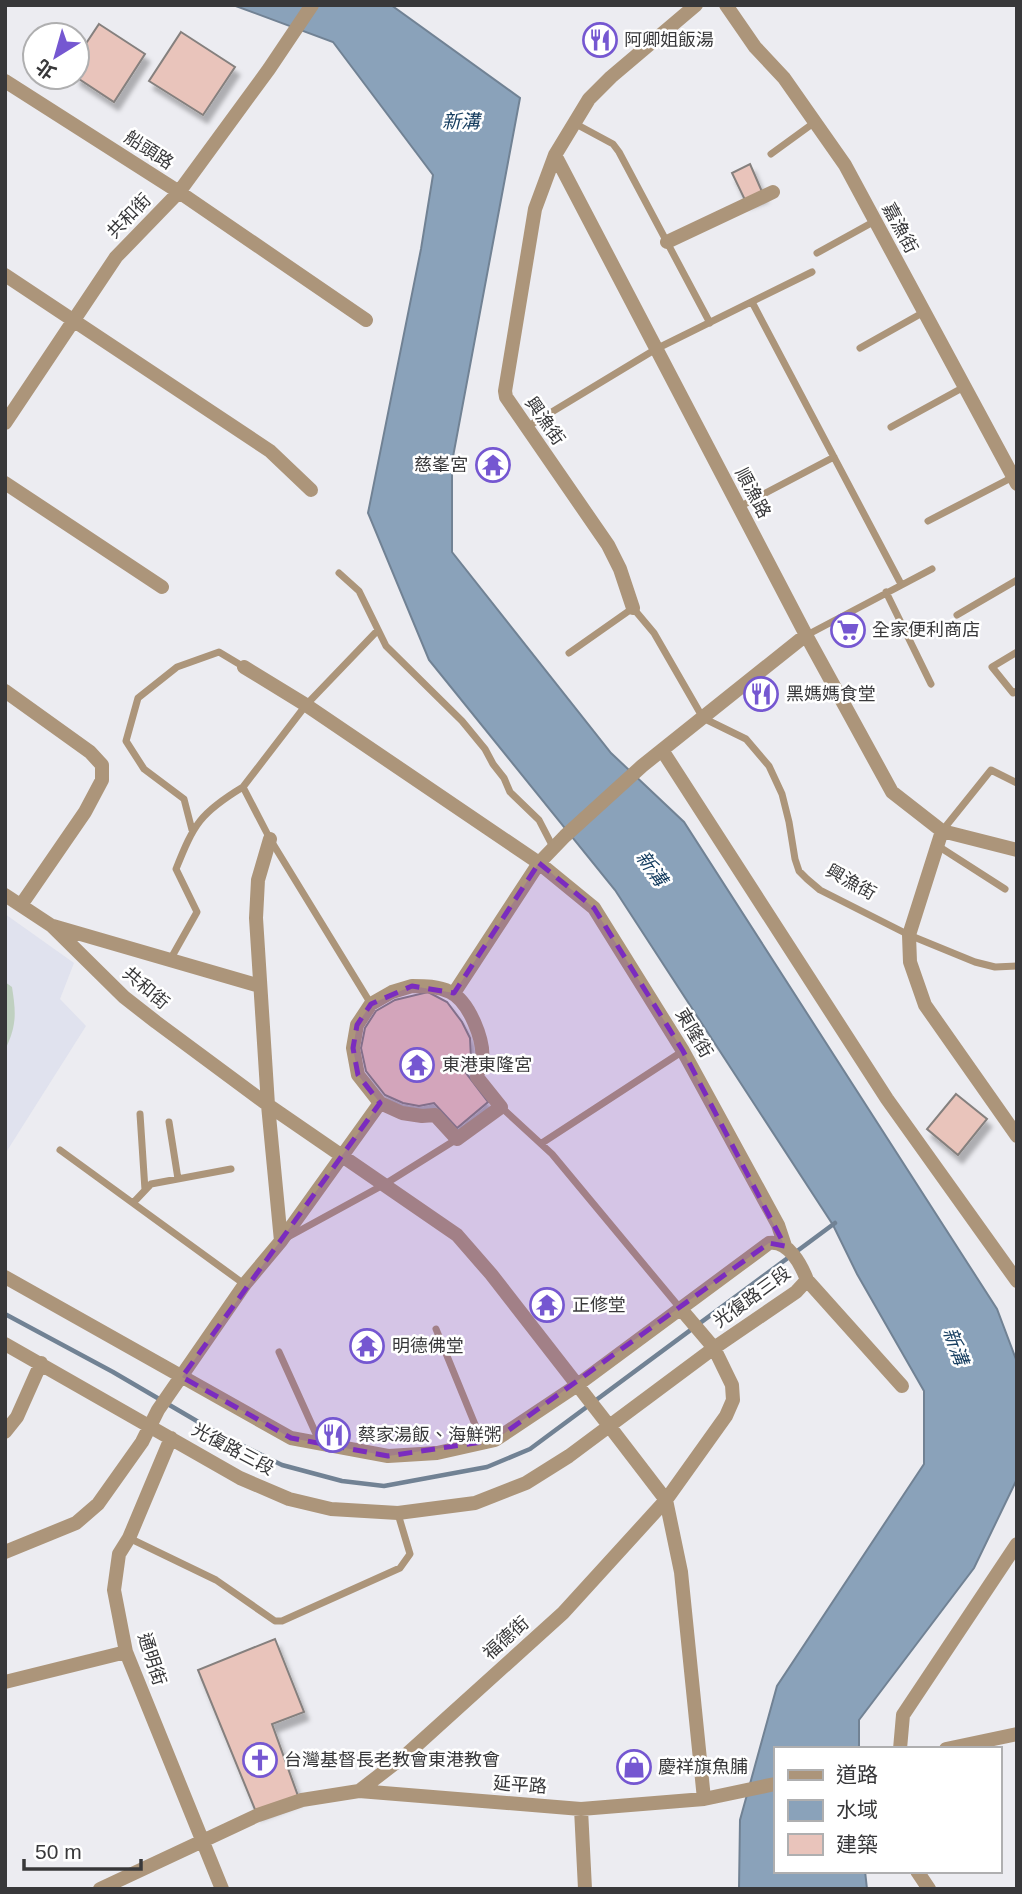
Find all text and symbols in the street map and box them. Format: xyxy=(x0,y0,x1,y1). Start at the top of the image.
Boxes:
north arrow xyxy=(21,21,91,91)
restaurant icon: 阿卿姐飯湯 xyxy=(581,21,619,59)
place label: 阿卿姐飯湯 xyxy=(624,30,714,50)
text: 北 xyxy=(32,55,60,83)
water label: 新溝 xyxy=(442,111,483,132)
street label: 船頭路 xyxy=(121,127,177,173)
street label: 共和街 xyxy=(103,190,155,242)
street label: 嘉漁街 xyxy=(878,199,922,257)
street label: 興漁街 xyxy=(521,393,569,449)
temple icon: 慈峯宮 xyxy=(474,446,512,484)
place label: 慈峯宮 xyxy=(414,455,468,475)
street label: 順漁路 xyxy=(731,464,775,522)
supermarket icon: 全家便利商店 xyxy=(829,611,867,649)
place label: 全家便利商店 xyxy=(872,620,980,640)
restaurant icon: 黑媽媽食堂 xyxy=(742,675,780,713)
place label: 黑媽媽食堂 xyxy=(786,684,876,704)
water label: 新溝 xyxy=(632,847,673,892)
street label: 興漁街 xyxy=(823,860,879,904)
street label: 共和街 xyxy=(119,963,173,1013)
street label: 東隆街 xyxy=(672,1005,716,1061)
temple icon: 東港東隆宮 xyxy=(398,1046,436,1084)
place label: 東港東隆宮 xyxy=(442,1055,532,1075)
street label: 光復路三段 xyxy=(710,1262,794,1332)
temple icon: 正修堂 xyxy=(528,1286,566,1324)
place label: 正修堂 xyxy=(572,1295,626,1315)
water label: 新溝 xyxy=(939,1325,973,1370)
temple icon: 明德佛堂 xyxy=(348,1327,386,1365)
place label: 明德佛堂 xyxy=(392,1336,464,1356)
restaurant icon: 蔡家湯飯、海鮮粥 xyxy=(314,1416,352,1454)
street label: 光復路三段 xyxy=(189,1419,277,1479)
place label: 蔡家湯飯、海鮮粥 xyxy=(358,1425,502,1445)
street label: 福德街 xyxy=(479,1613,533,1663)
street label: 通明街 xyxy=(134,1630,170,1688)
church icon: 台灣基督長老教會東港教會 xyxy=(241,1741,279,1779)
legend xyxy=(774,1747,1001,1873)
shop icon: 慶祥旗魚脯 xyxy=(615,1748,653,1786)
place label: 台灣基督長老教會東港教會 xyxy=(284,1750,500,1770)
place label: 慶祥旗魚脯 xyxy=(658,1757,748,1777)
text: 道路 xyxy=(836,1763,878,1786)
street label: 延平路 xyxy=(492,1773,548,1797)
text: 水域 xyxy=(836,1798,878,1821)
scale bar xyxy=(24,1828,142,1872)
text: 建築 xyxy=(836,1833,878,1856)
text: 50 m xyxy=(35,1840,82,1863)

